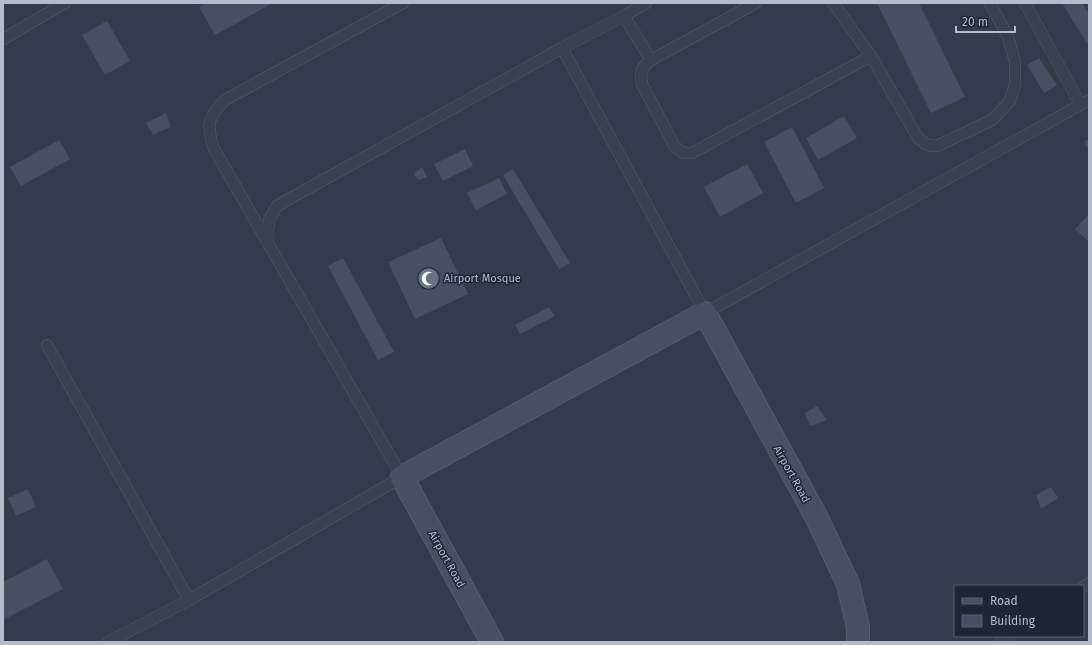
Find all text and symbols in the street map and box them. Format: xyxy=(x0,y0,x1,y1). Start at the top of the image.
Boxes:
scale bar xyxy=(956,8,1015,34)
text: 20 m xyxy=(962,15,988,29)
mosque icon: Airport Mosque xyxy=(415,265,441,291)
place label: Airport Mosque xyxy=(444,272,521,285)
street label: Airport Road xyxy=(771,443,813,505)
street label: Airport Road xyxy=(426,528,468,590)
legend xyxy=(954,585,1084,637)
text: Road xyxy=(990,594,1018,608)
text: Building xyxy=(990,614,1036,628)

